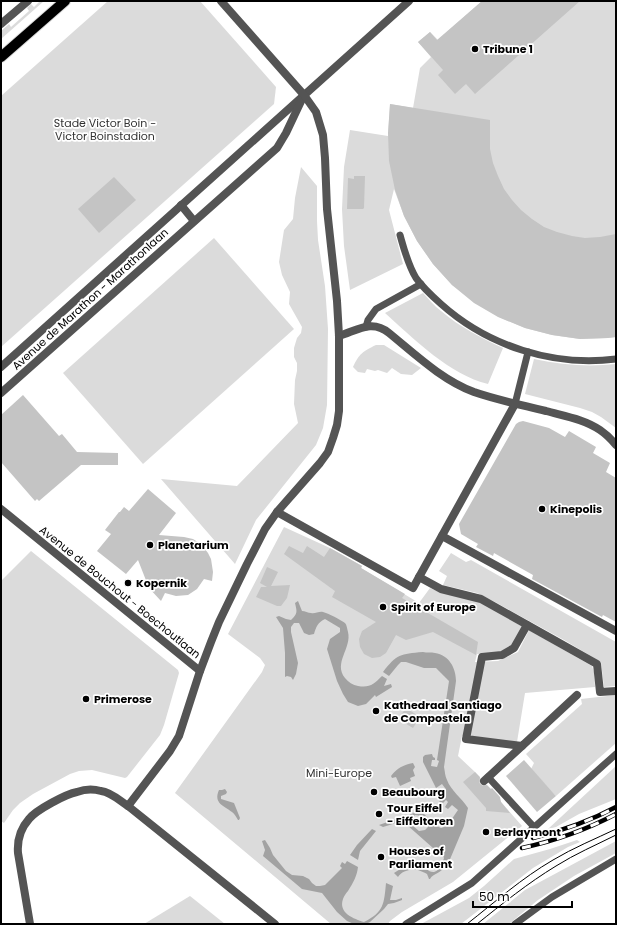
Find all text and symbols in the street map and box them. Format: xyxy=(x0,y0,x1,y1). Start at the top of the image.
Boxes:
place label: Tribune 1 xyxy=(483,41,533,57)
marker: Tribune 1 xyxy=(470,44,480,54)
park label: Stade Victor Boin - Victor Boinstadion xyxy=(54,115,156,144)
street label: Avenue de Marathon - Marathonlaan xyxy=(8,224,172,374)
place label: Kinepolis xyxy=(550,501,602,517)
marker: Kinepolis xyxy=(537,504,547,514)
street label: Avenue de Bouchout - Boechoutlaan xyxy=(36,522,204,662)
place label: Planetarium xyxy=(158,537,229,553)
marker: Planetarium xyxy=(145,540,155,550)
place label: Kopernik xyxy=(136,575,187,591)
marker: Kopernik xyxy=(123,578,133,588)
place label: Spirit of Europe xyxy=(391,599,476,615)
marker: Spirit of Europe xyxy=(378,602,388,612)
place label: Primerose xyxy=(94,691,152,707)
marker: Primerose xyxy=(81,694,91,704)
place label: Kathedraal Santiago de Compostela xyxy=(384,697,502,726)
marker: Kathedraal Santiago de Compostela xyxy=(371,706,381,716)
park label: Mini-Europe xyxy=(306,765,372,781)
place label: Beaubourg xyxy=(382,784,445,800)
marker: Beaubourg xyxy=(369,787,379,797)
place label: Tour Eiffel - Eiffeltoren xyxy=(387,800,453,829)
marker: Tour Eiffel - Eiffeltoren xyxy=(374,809,384,819)
place label: Berlaymont xyxy=(494,824,561,840)
marker: Berlaymont xyxy=(481,827,491,837)
place label: Houses of Parliament xyxy=(389,843,453,872)
marker: Houses of Parliament xyxy=(376,852,386,862)
scale bar xyxy=(473,883,572,909)
text: 50 m xyxy=(479,888,510,905)

